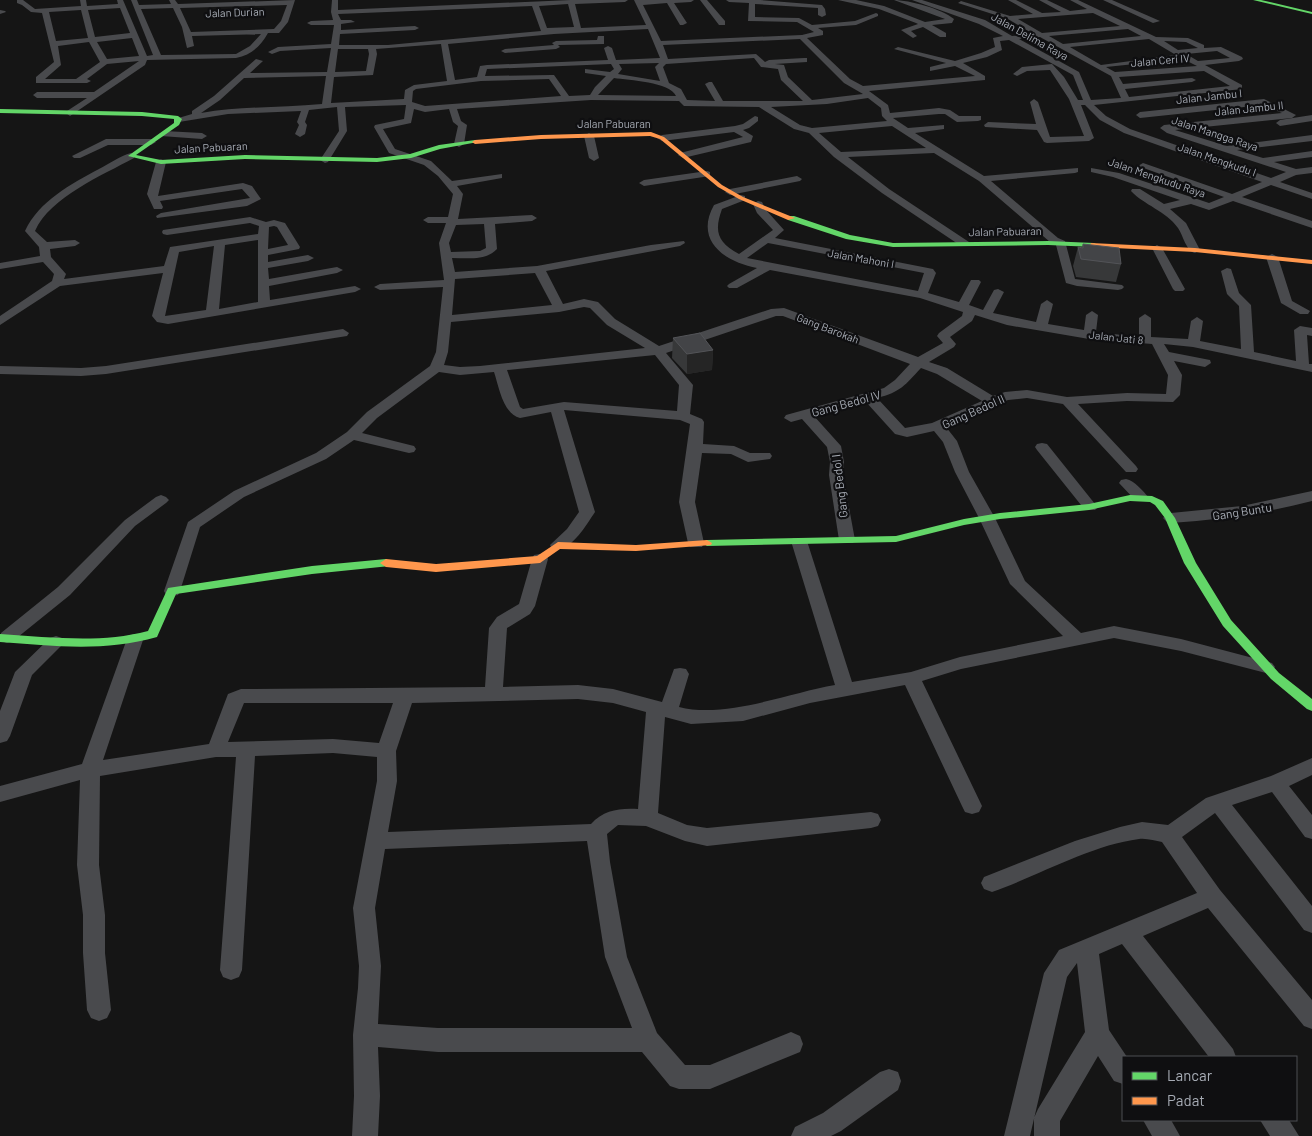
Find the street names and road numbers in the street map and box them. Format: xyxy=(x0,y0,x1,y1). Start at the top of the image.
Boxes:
street label: Jalan Durian xyxy=(205,4,265,20)
street label: Jalan Delima Raya xyxy=(989,9,1071,63)
street label: Jalan Ceri IV xyxy=(1130,51,1191,69)
street label: Jalan Jambu I xyxy=(1175,86,1243,106)
street label: Jalan Jambu II xyxy=(1214,98,1284,118)
street label: Jalan Mangga Raya xyxy=(1170,113,1260,153)
street label: Jalan Pabuaran xyxy=(577,117,651,130)
street label: Jalan Pabuaran xyxy=(174,139,248,155)
street label: Jalan Mengkudu I xyxy=(1176,139,1258,179)
street label: Jalan Mengkudu Raya xyxy=(1107,154,1207,200)
street label: Jalan Pabuaran xyxy=(968,224,1042,238)
street label: Jalan Mahoni I xyxy=(827,246,895,270)
street label: Gang Barokah xyxy=(795,310,861,346)
street label: Jalan Jati 8 xyxy=(1088,328,1144,346)
street label: Gang Bedol IV xyxy=(810,387,882,419)
street label: Gang Bedol II xyxy=(940,391,1006,431)
street label: Gang Bedol I xyxy=(828,453,850,519)
street label: Gang Buntu xyxy=(1211,499,1273,523)

